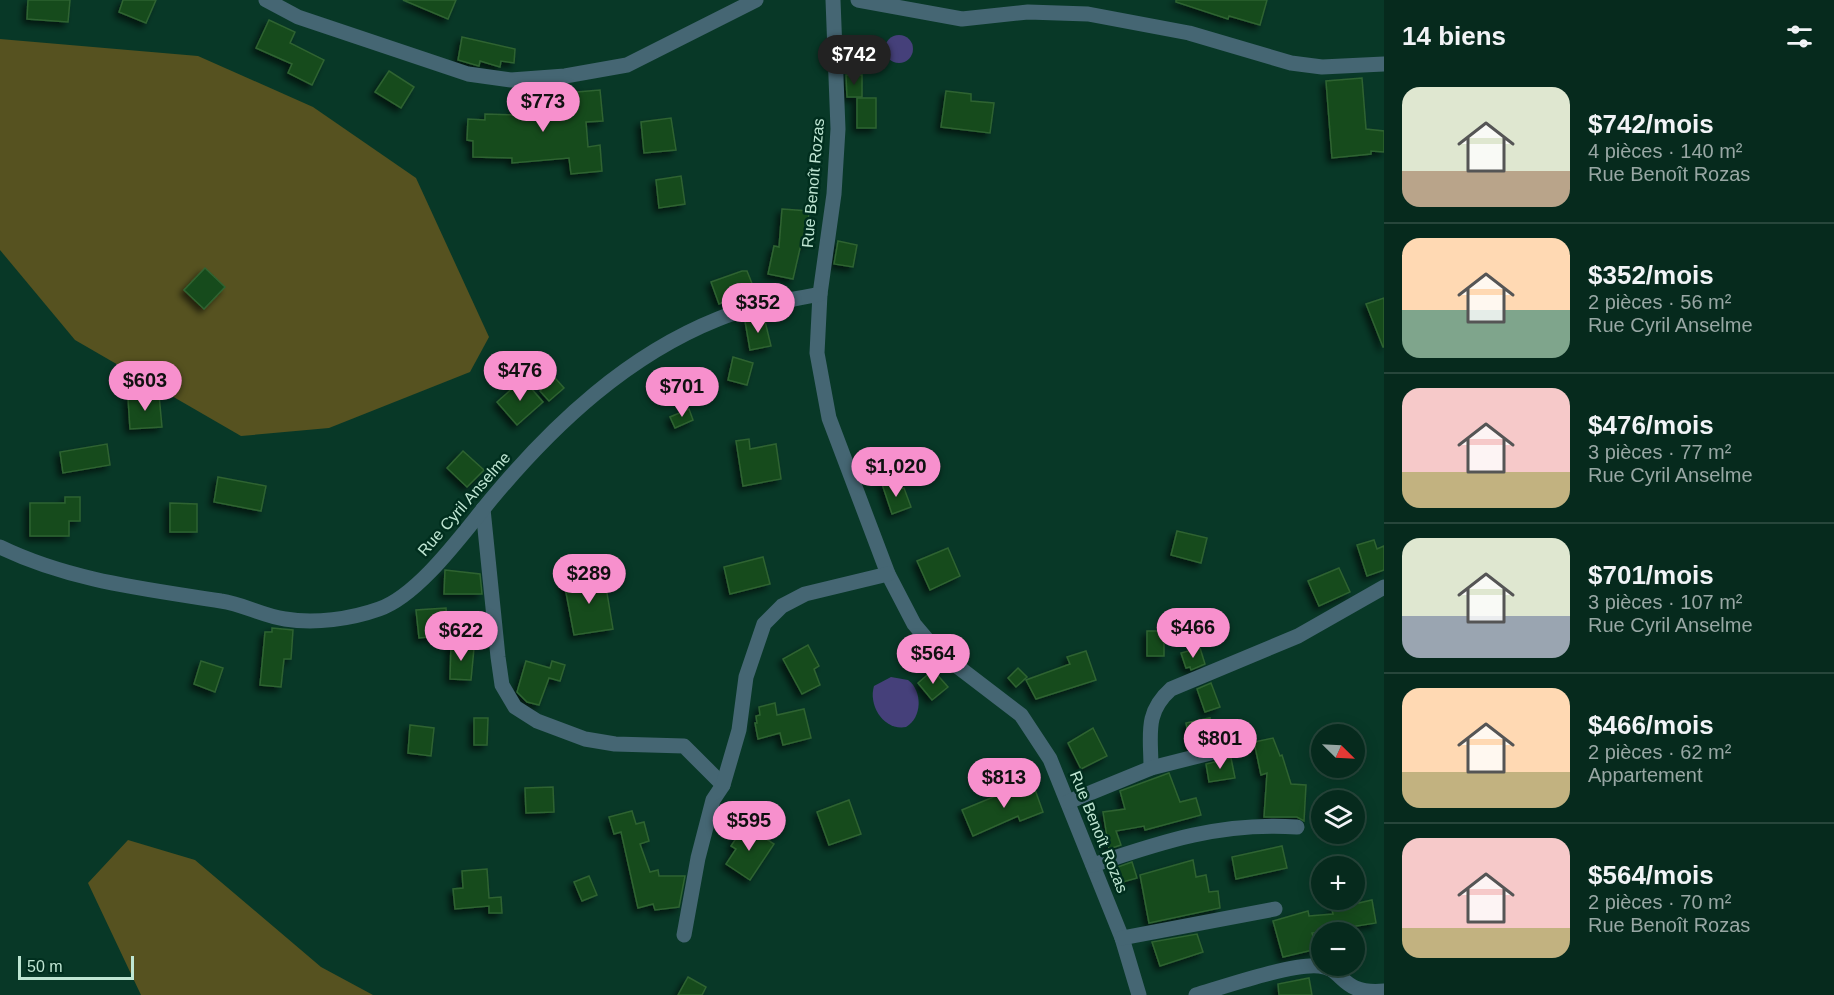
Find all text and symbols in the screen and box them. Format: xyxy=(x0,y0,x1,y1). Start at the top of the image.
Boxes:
icon: filters xyxy=(1783,20,1816,53)
text: 14 biens xyxy=(1402,21,1506,51)
pin: $742 xyxy=(818,35,890,86)
text: $742 xyxy=(832,43,876,65)
pin: $773 xyxy=(507,82,579,133)
text: $773 xyxy=(521,90,565,112)
text: $742/mois xyxy=(1588,109,1714,139)
icon: home xyxy=(1450,111,1522,183)
street label: Rue Benoît Rozas xyxy=(799,118,827,248)
text: 4 pièces · 140 m² xyxy=(1588,140,1743,162)
text: Rue Benoît Rozas xyxy=(1588,163,1750,185)
text: $352/mois xyxy=(1588,260,1714,290)
icon: home xyxy=(1450,262,1522,334)
pin: $352 xyxy=(722,283,794,334)
text: $352 xyxy=(736,291,780,313)
text: 2 pièces · 56 m² xyxy=(1588,291,1731,313)
text: Rue Cyril Anselme xyxy=(1588,314,1753,336)
pin: $476 xyxy=(484,351,556,402)
text: $476 xyxy=(498,359,542,381)
pin: $603 xyxy=(109,361,181,412)
pin: $701 xyxy=(646,367,718,418)
text: $603 xyxy=(123,369,167,391)
text: $701 xyxy=(660,375,704,397)
text: $476/mois xyxy=(1588,410,1714,440)
icon: home xyxy=(1450,412,1522,484)
text: 3 pièces · 77 m² xyxy=(1588,441,1731,463)
pin: $1,020 xyxy=(847,447,945,498)
street label: Rue Cyril Anselme xyxy=(414,449,514,559)
text: $1,020 xyxy=(865,455,927,477)
text: Rue Cyril Anselme xyxy=(1588,464,1753,486)
pin: $289 xyxy=(553,554,625,605)
text: $701/mois xyxy=(1588,560,1714,590)
text: $289 xyxy=(567,562,611,584)
icon: home xyxy=(1450,562,1522,634)
text: 3 pièces · 107 m² xyxy=(1588,591,1743,613)
pin: $466 xyxy=(1157,608,1229,659)
pin: $622 xyxy=(425,611,497,662)
text: Rue Cyril Anselme xyxy=(1588,614,1753,636)
text: $466 xyxy=(1171,616,1215,638)
text: $622 xyxy=(439,619,483,641)
pin: $564 xyxy=(897,634,969,685)
text: $564 xyxy=(911,642,955,664)
text: $466/mois xyxy=(1588,710,1714,740)
icon: home xyxy=(1450,712,1522,784)
pin: $801 xyxy=(1184,719,1256,770)
north arrow xyxy=(1311,724,1365,778)
map controls xyxy=(1311,724,1365,976)
text: $801 xyxy=(1198,727,1242,749)
text: 2 pièces · 62 m² xyxy=(1588,741,1731,763)
pin: $813 xyxy=(968,758,1040,809)
text: Appartement xyxy=(1588,764,1703,786)
text: $813 xyxy=(982,766,1026,788)
street label: Rue Benoît Rozas xyxy=(1067,769,1131,895)
button: layers xyxy=(1311,790,1365,844)
pin: $595 xyxy=(713,801,785,852)
text: $595 xyxy=(727,809,771,831)
button: + xyxy=(1311,856,1365,910)
text: $564/mois xyxy=(1588,860,1714,890)
icon: home xyxy=(1450,862,1522,934)
text: 2 pièces · 70 m² xyxy=(1588,891,1731,913)
text: Rue Benoît Rozas xyxy=(1588,914,1750,936)
button: − xyxy=(1311,922,1365,976)
scale bar xyxy=(18,953,134,980)
text: 50 m xyxy=(27,958,63,975)

